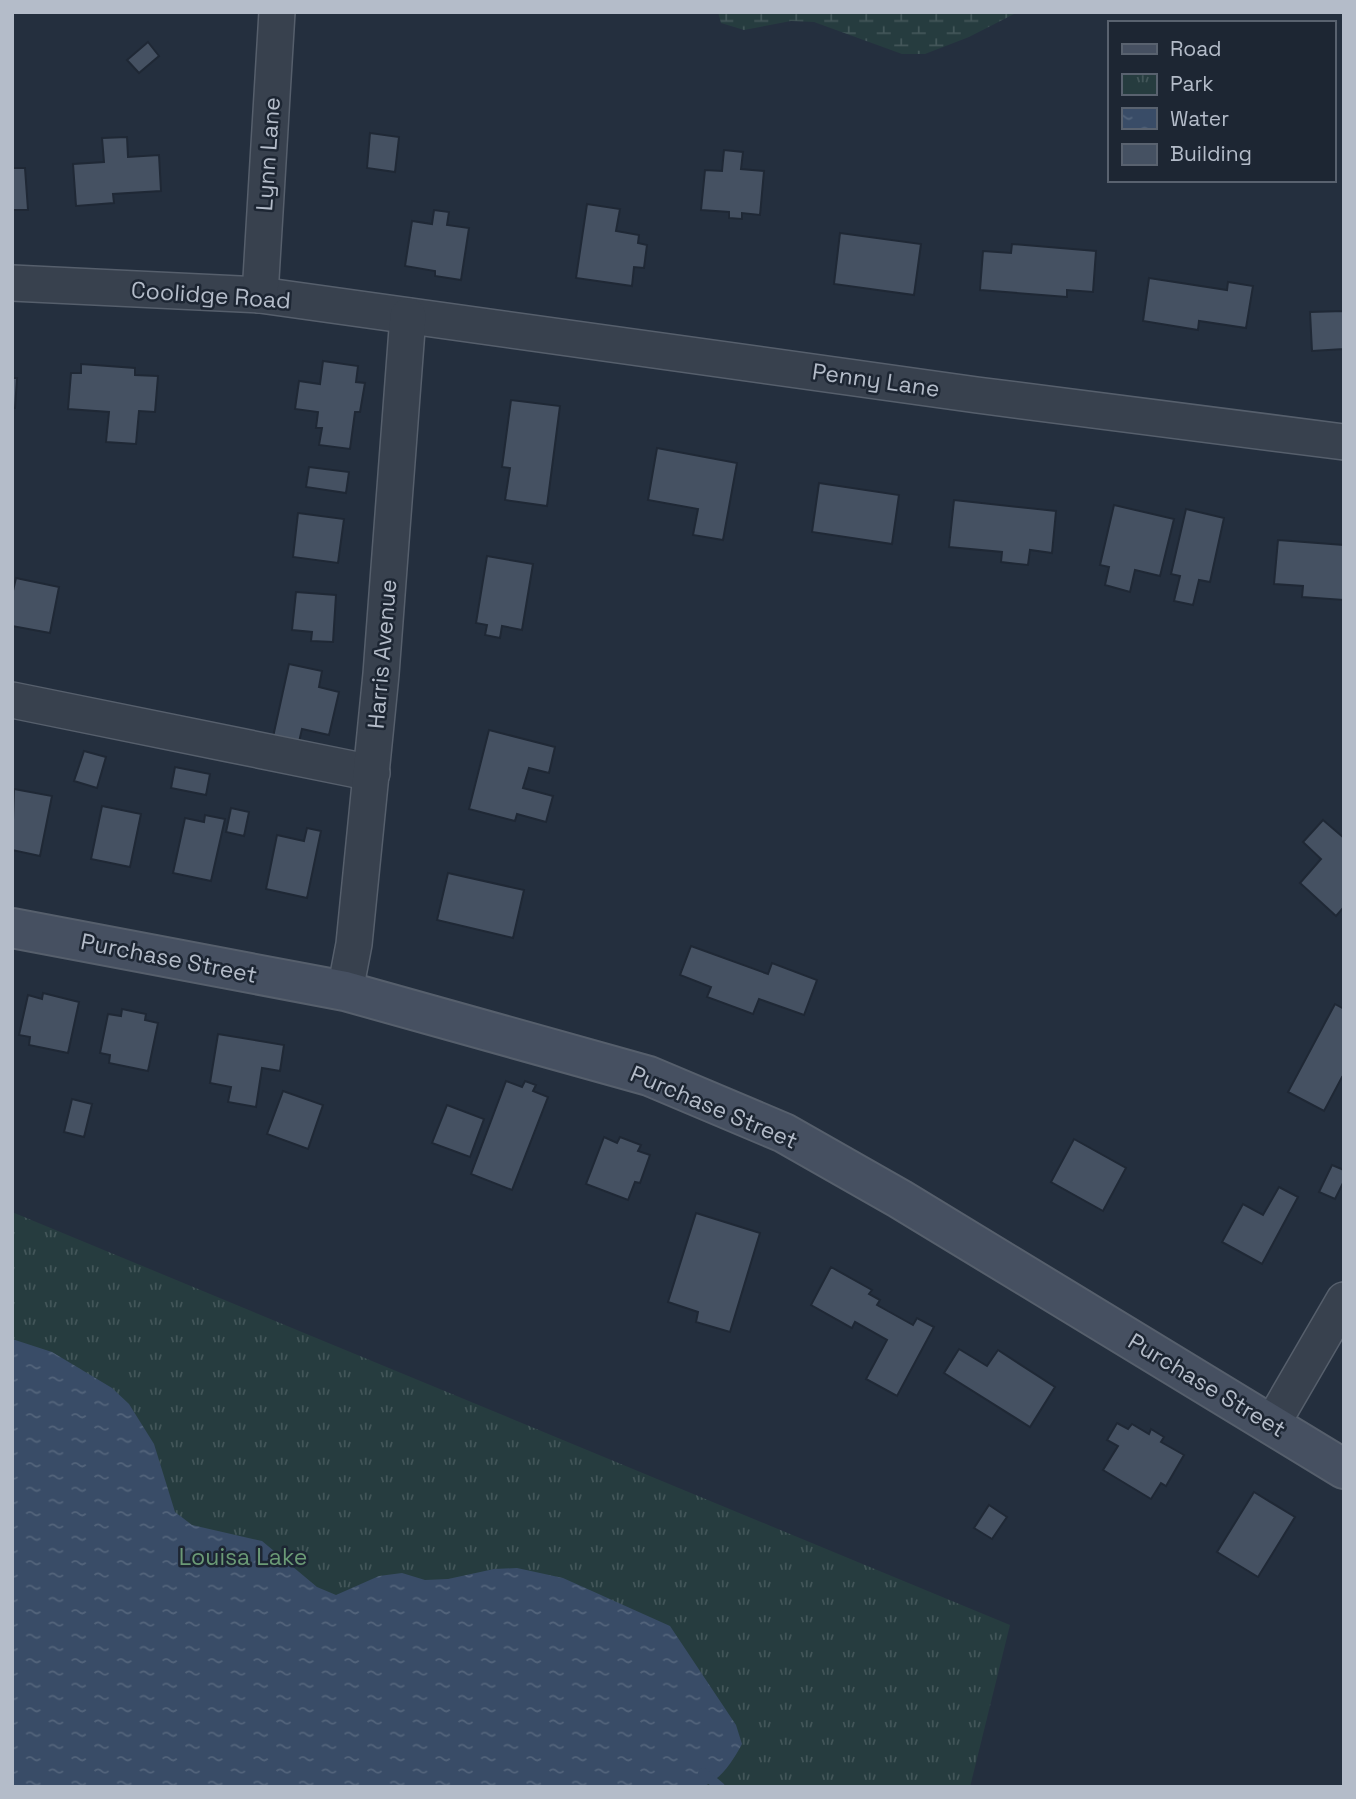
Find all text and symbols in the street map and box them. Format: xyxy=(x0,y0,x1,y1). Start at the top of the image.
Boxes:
legend xyxy=(1108,21,1335,182)
text: Road xyxy=(1170,35,1222,62)
text: Park xyxy=(1170,70,1214,97)
street label: Lynn Lane xyxy=(249,96,287,212)
text: Water xyxy=(1170,105,1229,132)
text: Building xyxy=(1170,140,1252,167)
street label: Coolidge Road xyxy=(130,274,292,316)
street label: Penny Lane xyxy=(810,356,942,404)
street label: Harris Avenue xyxy=(361,578,403,730)
street label: Purchase Street xyxy=(78,926,260,990)
street label: Purchase Street xyxy=(626,1058,802,1156)
street label: Purchase Street xyxy=(1123,1326,1291,1444)
park label: Louisa Lake xyxy=(179,1542,307,1572)

